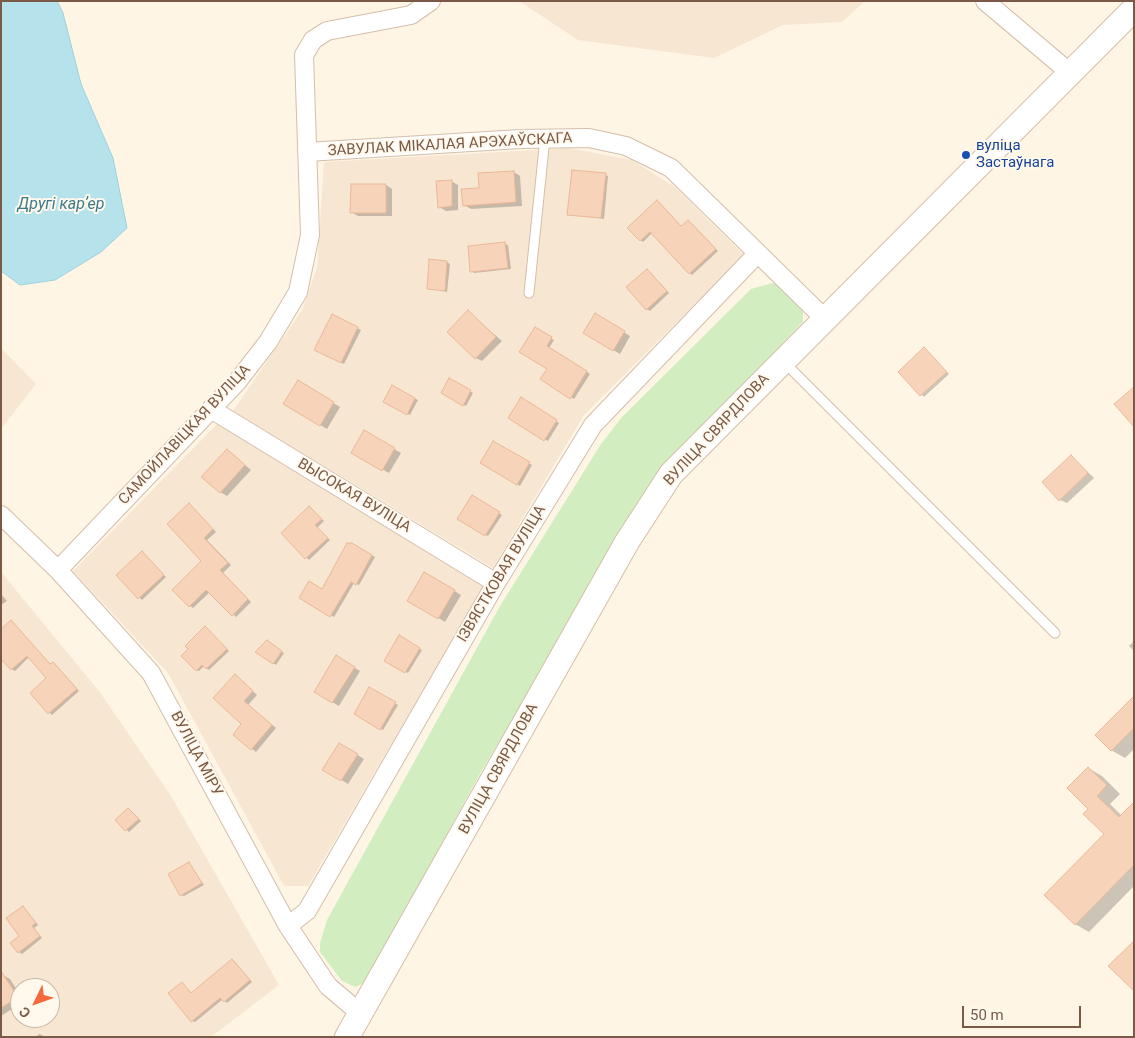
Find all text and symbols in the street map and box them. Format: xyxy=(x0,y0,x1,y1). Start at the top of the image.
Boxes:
street label: ЗАВУЛАК МІКАЛАЯ АРЭХАЎСКАГА xyxy=(327,130,573,160)
place label: вуліца Застаўнага xyxy=(976,137,1054,172)
marker: вуліца Застаўнага xyxy=(960,149,972,161)
water label: Другі карʼер xyxy=(18,195,104,215)
street label: САМОЙЛАВІЦКАЯ ВУЛІЦА xyxy=(115,361,255,509)
street label: ВУЛІЦА СВЯРДЛОВА xyxy=(660,370,774,490)
street label: ВЫСОКАЯ ВУЛІЦА xyxy=(294,455,414,537)
street label: ІЗВЯСТКОВАЯ ВУЛІЦА xyxy=(454,502,550,646)
street label: ВУЛІЦА СВЯРДЛОВА xyxy=(456,701,542,837)
street label: ВУЛІЦА МІРУ xyxy=(166,708,226,800)
north arrow xyxy=(10,978,60,1028)
scale bar xyxy=(965,996,1084,1028)
text: С xyxy=(16,1004,34,1021)
text: 50 m xyxy=(970,1006,1004,1024)

